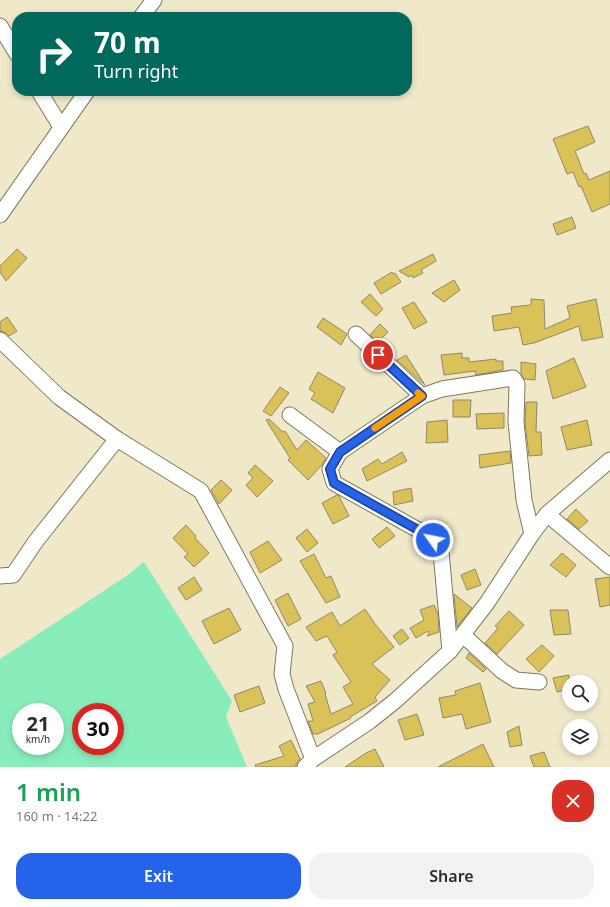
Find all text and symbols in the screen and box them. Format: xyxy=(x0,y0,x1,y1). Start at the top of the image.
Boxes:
text: 70 m xyxy=(94,23,161,61)
icon: right xyxy=(28,28,80,80)
text: Turn right xyxy=(94,59,178,83)
pin xyxy=(361,338,395,372)
icon: arrive xyxy=(367,344,389,366)
position arrow xyxy=(412,519,454,561)
map controls xyxy=(562,675,598,755)
button: search xyxy=(562,675,598,711)
speed limit sign: 30 xyxy=(72,703,124,755)
text: 21 xyxy=(27,710,49,737)
button: layers xyxy=(562,719,598,755)
text: km/h xyxy=(26,732,50,746)
text: 1 min xyxy=(16,775,81,808)
button: close xyxy=(552,780,594,822)
text: 160 m · 14:22 xyxy=(16,807,97,825)
button: Exit xyxy=(16,853,301,899)
button: Share xyxy=(309,853,594,899)

